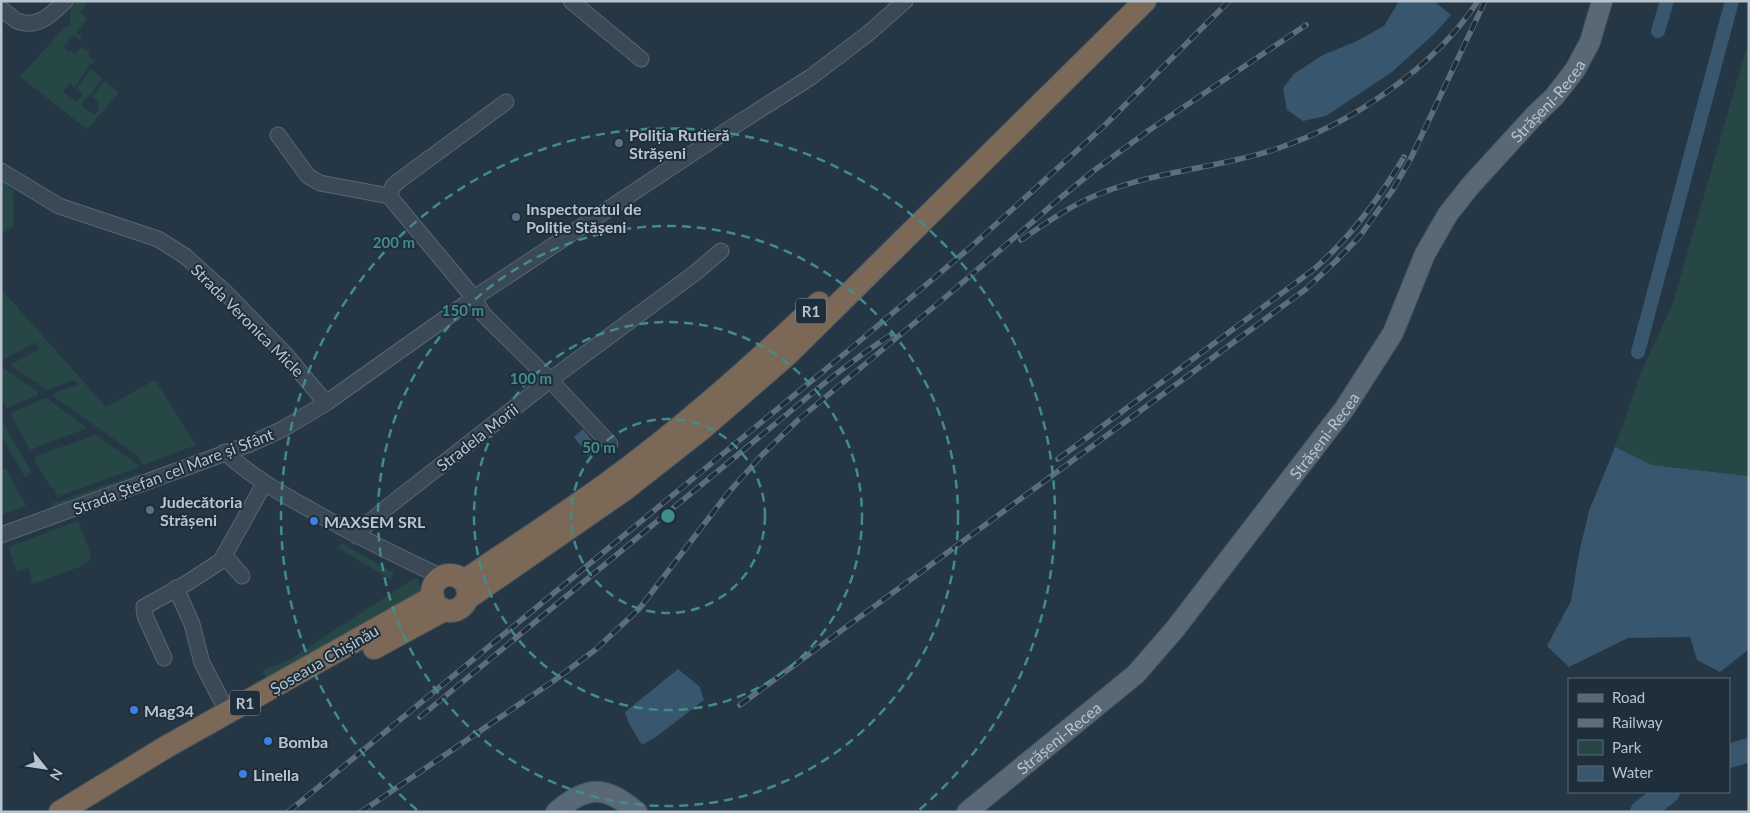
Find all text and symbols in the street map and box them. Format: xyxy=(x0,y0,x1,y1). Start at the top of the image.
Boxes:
street label: Strășeni-Recea xyxy=(1506,56,1588,146)
place label: Poliția Rutieră Strășeni xyxy=(629,125,730,162)
marker: Poliția Rutieră Strășeni xyxy=(613,137,625,149)
place label: Inspectoratul de Poliție Stășeni xyxy=(526,199,642,236)
marker: Inspectoratul de Poliție Stășeni xyxy=(510,211,522,223)
text: 200 m xyxy=(373,233,415,251)
street label: Strada Veronica Micle xyxy=(188,260,308,380)
road number: R1 xyxy=(796,298,826,324)
text: 150 m xyxy=(442,301,484,319)
text: 100 m xyxy=(510,369,552,387)
street label: Strășeni-Recea xyxy=(1285,388,1362,482)
street label: Stradela Morii xyxy=(432,399,522,475)
street label: Strada Ștefan cel Mare și Sfânt xyxy=(70,424,276,518)
text: 50 m xyxy=(582,438,616,456)
place label: Judecătoria Strășeni xyxy=(160,492,242,529)
marker: Judecătoria Strășeni xyxy=(144,504,156,516)
centre of rings xyxy=(659,507,677,525)
place label: MAXSEM SRL xyxy=(324,512,426,531)
marker: MAXSEM SRL xyxy=(308,515,320,527)
street label: Șoseaua Chișinău xyxy=(266,620,382,698)
legend xyxy=(1568,678,1730,793)
text: Road xyxy=(1612,688,1645,706)
road number: R1 xyxy=(230,690,260,716)
street label: Strășeni-Recea xyxy=(1012,697,1105,778)
place label: Mag34 xyxy=(144,701,194,720)
marker: Mag34 xyxy=(128,704,140,716)
text: Railway xyxy=(1612,713,1663,731)
place label: Bomba xyxy=(278,732,328,751)
marker: Bomba xyxy=(262,735,274,747)
text: Park xyxy=(1612,738,1642,756)
north arrow xyxy=(20,743,70,793)
text: Water xyxy=(1612,763,1653,781)
place label: Linella xyxy=(253,765,299,784)
text: N xyxy=(47,766,67,784)
marker: Linella xyxy=(237,768,249,780)

